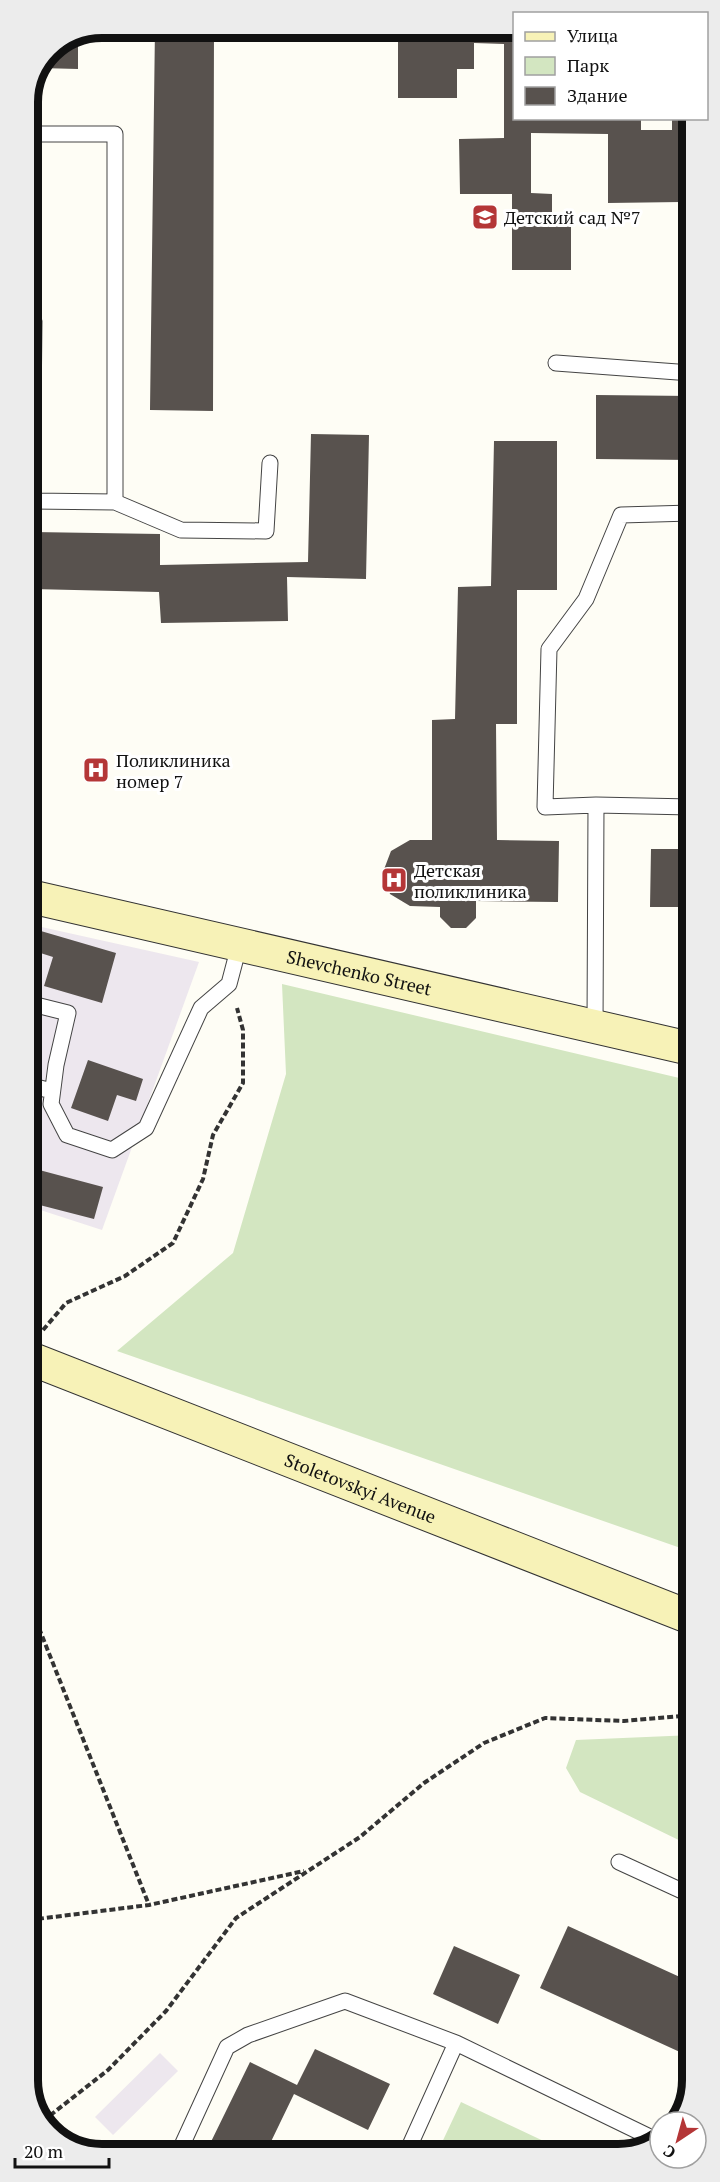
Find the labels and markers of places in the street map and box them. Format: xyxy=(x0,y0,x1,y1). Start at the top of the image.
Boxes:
school or university icon: Детский сад №7 xyxy=(470,202,500,232)
place label: Детский сад №7 xyxy=(504,205,641,229)
place label: Поликлиника номер 7 xyxy=(116,748,231,793)
hospital icon: Поликлиника номер 7 xyxy=(81,755,111,785)
place label: Детская поликлиника xyxy=(414,858,527,903)
hospital icon: Детская поликлиника xyxy=(379,865,409,895)

